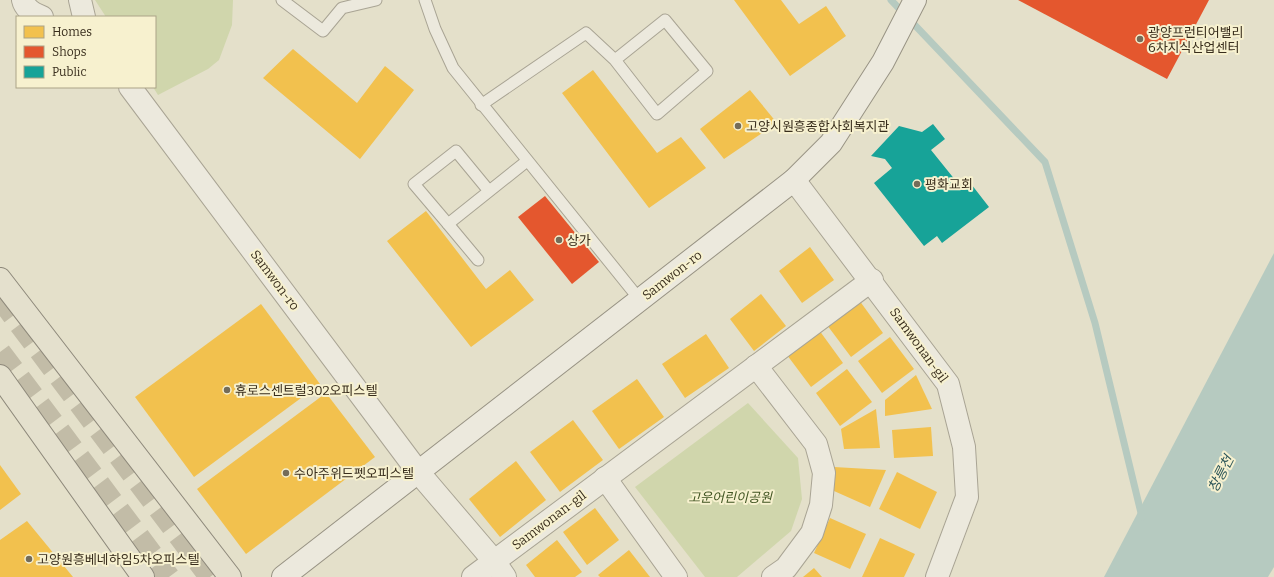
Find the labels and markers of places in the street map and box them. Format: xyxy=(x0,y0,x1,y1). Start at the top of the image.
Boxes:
place label: 광양프런티어밸리 6차지식산업센터 xyxy=(1148,25,1244,55)
marker: 광양프런티어밸리 6차지식산업센터 xyxy=(1135,34,1145,44)
place label: 고양시원흥종합사회복지관 xyxy=(746,119,890,134)
marker: 고양시원흥종합사회복지관 xyxy=(733,121,743,131)
place label: 평화교회 xyxy=(925,177,973,192)
marker: 평화교회 xyxy=(912,179,922,189)
place label: 상가 xyxy=(567,233,591,248)
marker: 상가 xyxy=(554,235,564,245)
place label: 휴로스센트럴302오피스텔 xyxy=(235,383,377,398)
marker: 휴로스센트럴302오피스텔 xyxy=(222,385,232,395)
place label: 수아주위드펫오피스텔 xyxy=(294,466,414,481)
marker: 수아주위드펫오피스텔 xyxy=(281,468,291,478)
place label: 고양원흥베네하임5차오피스텔 xyxy=(37,552,199,567)
marker: 고양원흥베네하임5차오피스텔 xyxy=(24,554,34,564)

